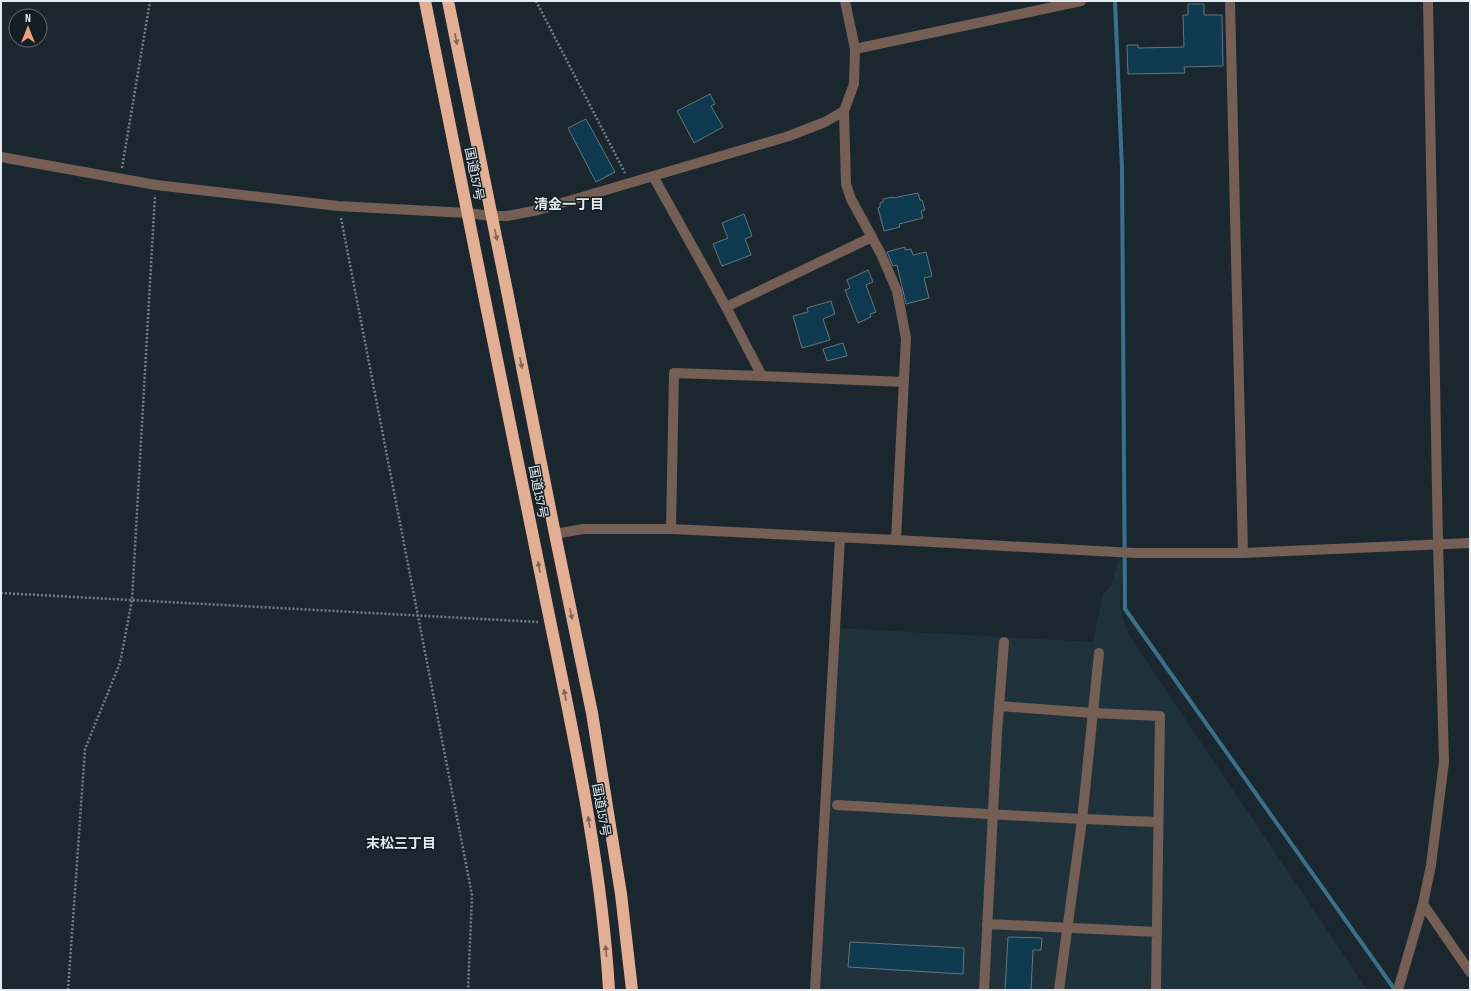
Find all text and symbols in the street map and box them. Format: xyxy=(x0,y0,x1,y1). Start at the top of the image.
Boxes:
north arrow xyxy=(8,8,48,48)
text: N xyxy=(25,12,31,25)
one-way arrow xyxy=(454,33,460,45)
street label: 国道157号 xyxy=(461,146,487,202)
district label: 清金一丁目 xyxy=(534,196,604,213)
one-way arrow xyxy=(493,229,499,241)
one-way arrow xyxy=(519,357,525,369)
street label: 国道157号 xyxy=(525,464,551,520)
one-way arrow xyxy=(536,561,542,573)
one-way arrow xyxy=(569,608,575,620)
one-way arrow xyxy=(561,688,567,701)
street label: 国道157号 xyxy=(588,782,614,838)
one-way arrow xyxy=(586,816,592,828)
district label: 末松三丁目 xyxy=(366,835,436,852)
one-way arrow xyxy=(603,945,610,957)

